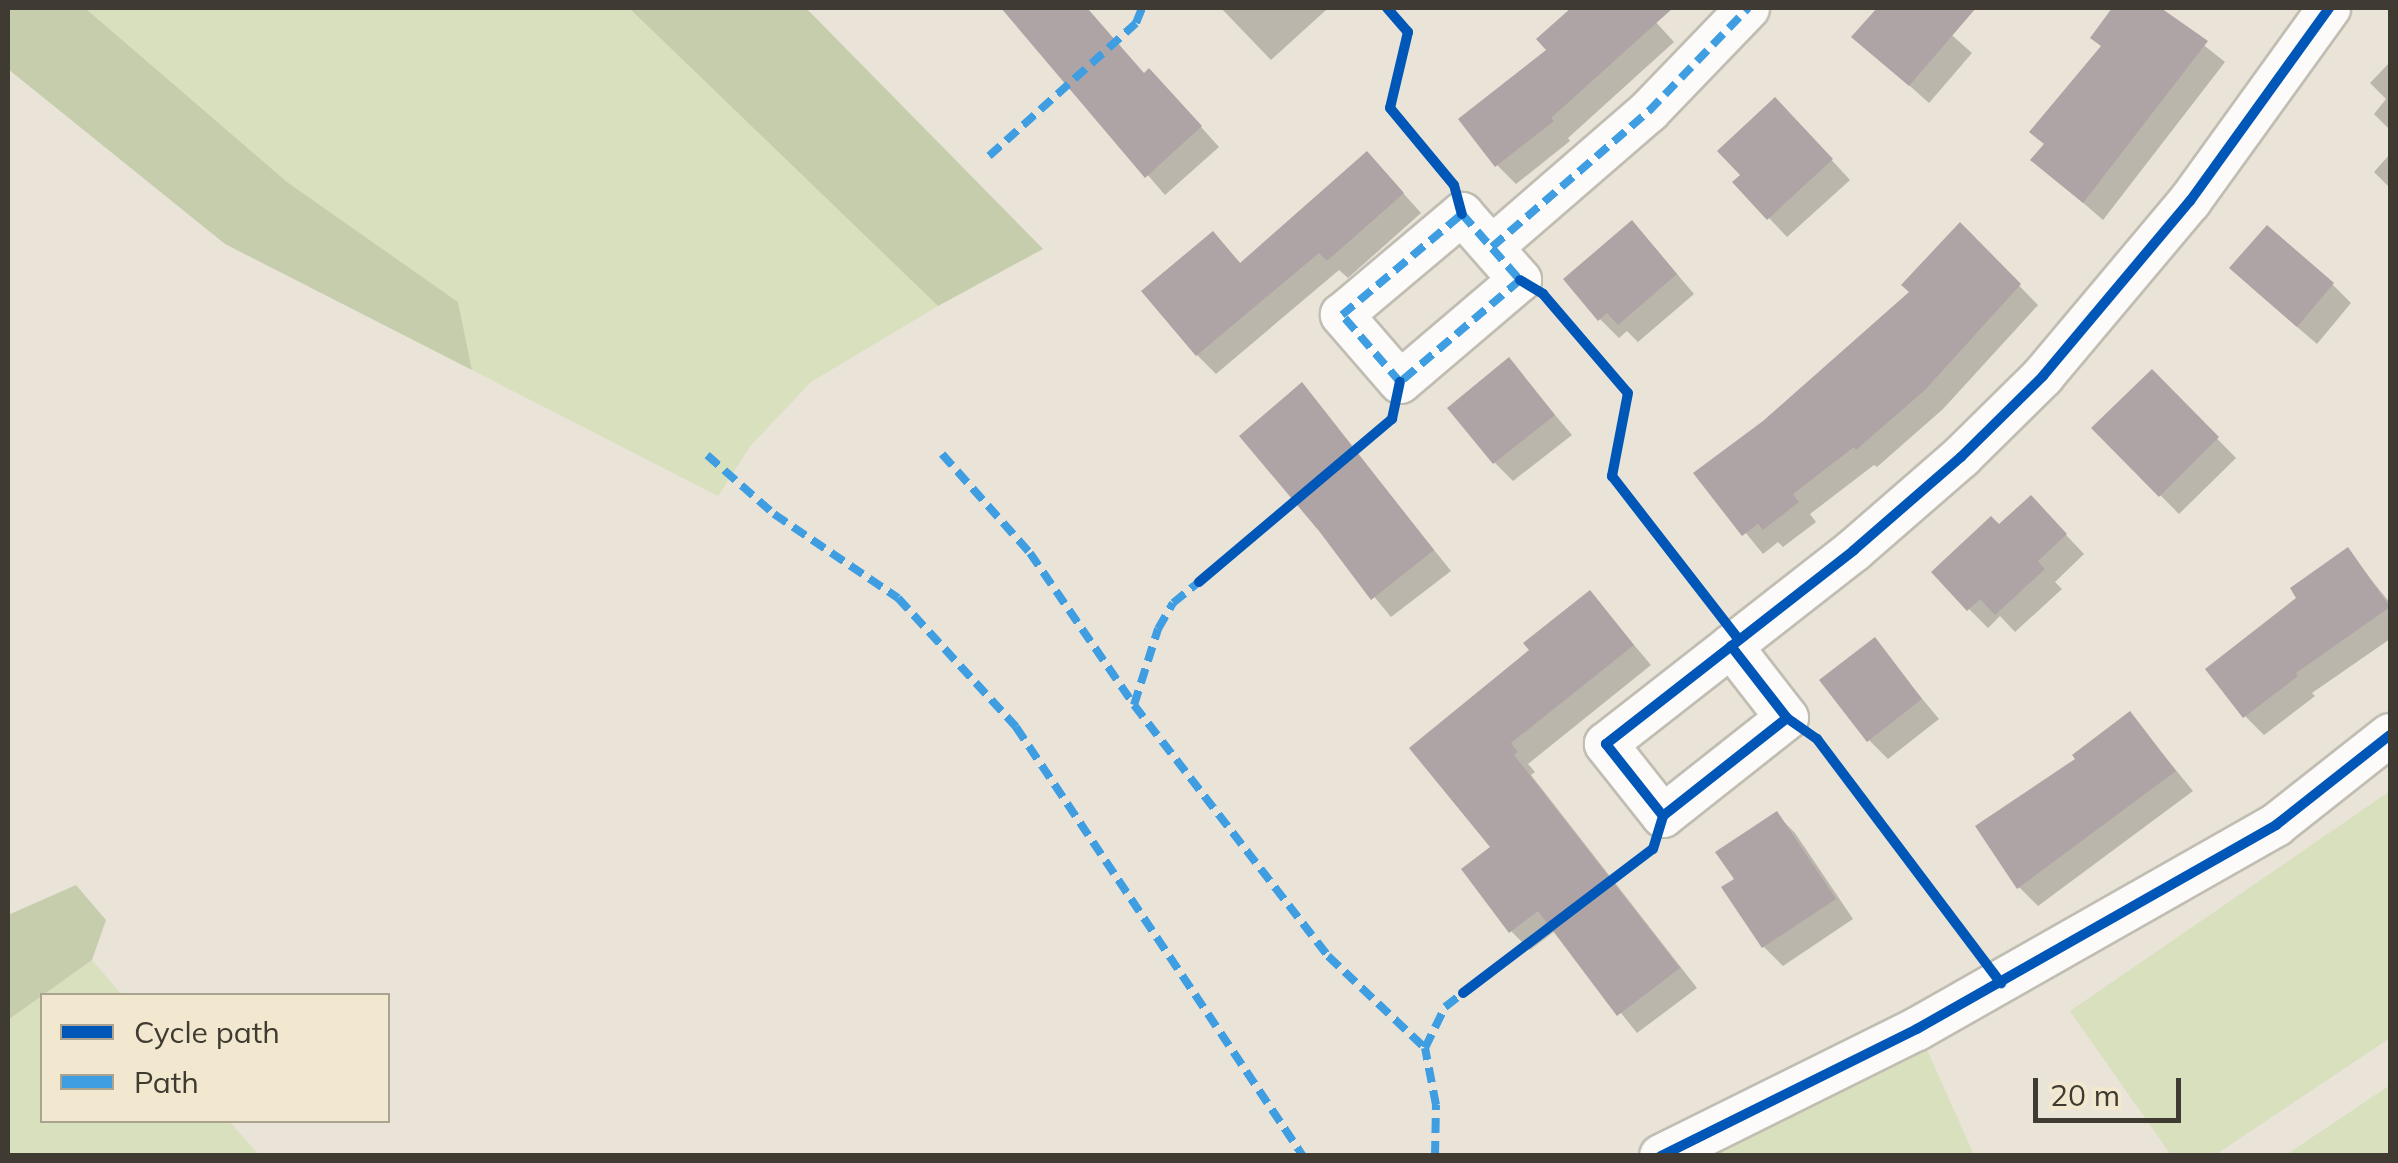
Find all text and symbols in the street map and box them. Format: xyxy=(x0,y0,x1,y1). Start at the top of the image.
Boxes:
legend xyxy=(40,993,390,1123)
text: Cycle path xyxy=(134,1013,280,1051)
scale bar xyxy=(2038,1058,2186,1120)
text: Path xyxy=(134,1063,199,1101)
text: 20 m xyxy=(2050,1076,2120,1114)

